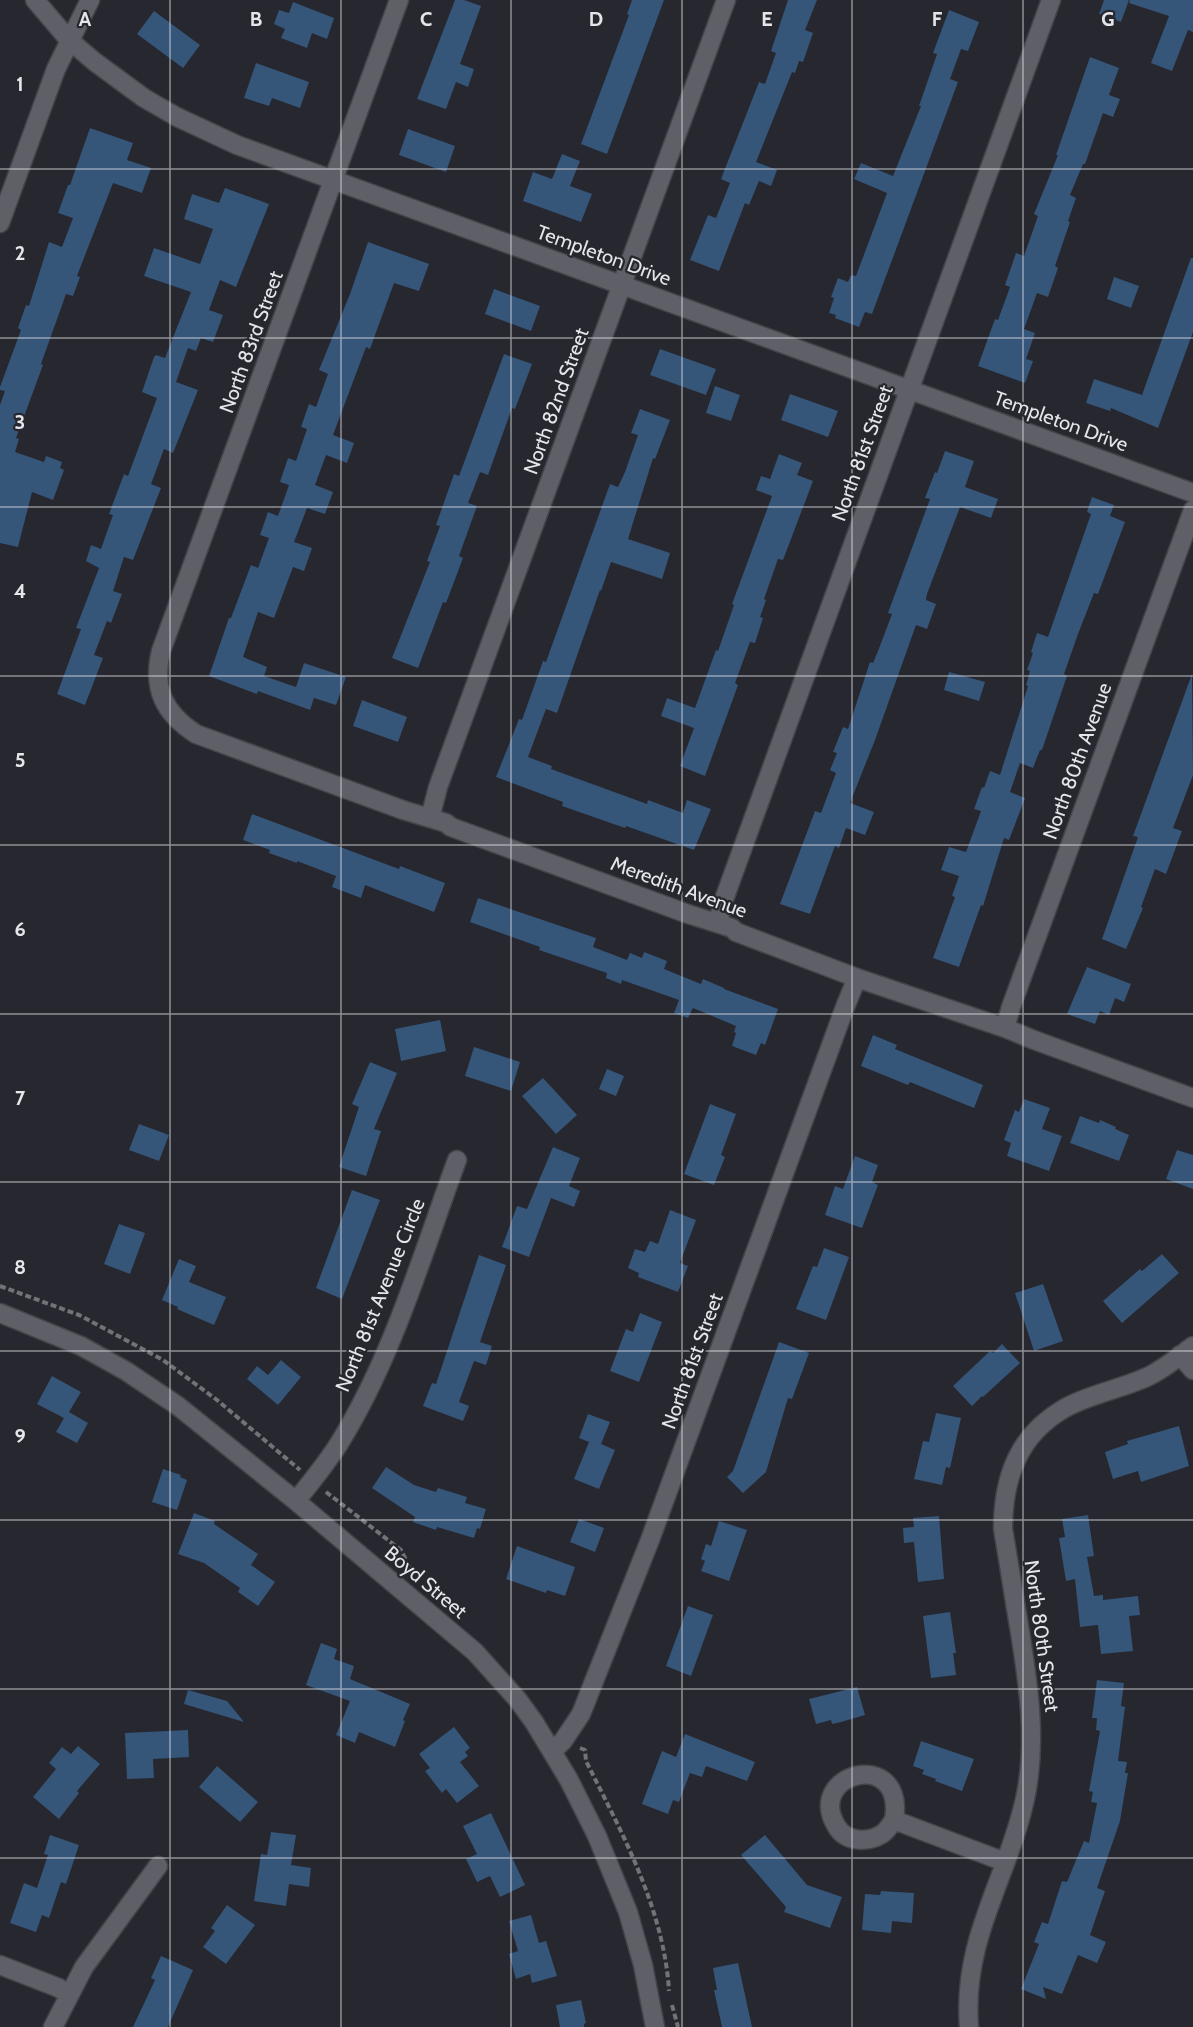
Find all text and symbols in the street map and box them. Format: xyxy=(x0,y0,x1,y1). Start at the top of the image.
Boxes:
text: A xyxy=(79,7,92,31)
text: B xyxy=(250,7,262,31)
text: C xyxy=(420,7,432,31)
text: D xyxy=(589,7,603,31)
text: E xyxy=(761,7,773,31)
text: F xyxy=(932,7,943,31)
text: G xyxy=(1101,7,1115,31)
text: 1 xyxy=(16,72,24,96)
street label: Templeton Drive xyxy=(534,220,674,290)
text: 2 xyxy=(15,241,25,265)
street label: North 83rd Street xyxy=(214,268,288,416)
street label: North 82nd Street xyxy=(518,324,594,477)
street label: North 81st Street xyxy=(826,382,898,524)
street label: Templeton Drive xyxy=(991,386,1131,456)
text: 3 xyxy=(15,410,25,434)
text: 4 xyxy=(14,579,26,603)
street label: North 80th Avenue xyxy=(1038,679,1116,843)
text: 5 xyxy=(15,748,25,772)
street label: Meredith Avenue xyxy=(608,851,750,923)
text: 6 xyxy=(14,917,26,941)
text: 7 xyxy=(15,1086,26,1110)
street label: North 81st Avenue Circle xyxy=(330,1195,430,1395)
text: 8 xyxy=(14,1255,26,1279)
street label: North 81st Street xyxy=(656,1290,728,1432)
text: 9 xyxy=(14,1424,26,1448)
street label: Boyd Street xyxy=(380,1541,472,1623)
street label: North 80th Street xyxy=(1019,1559,1065,1714)

